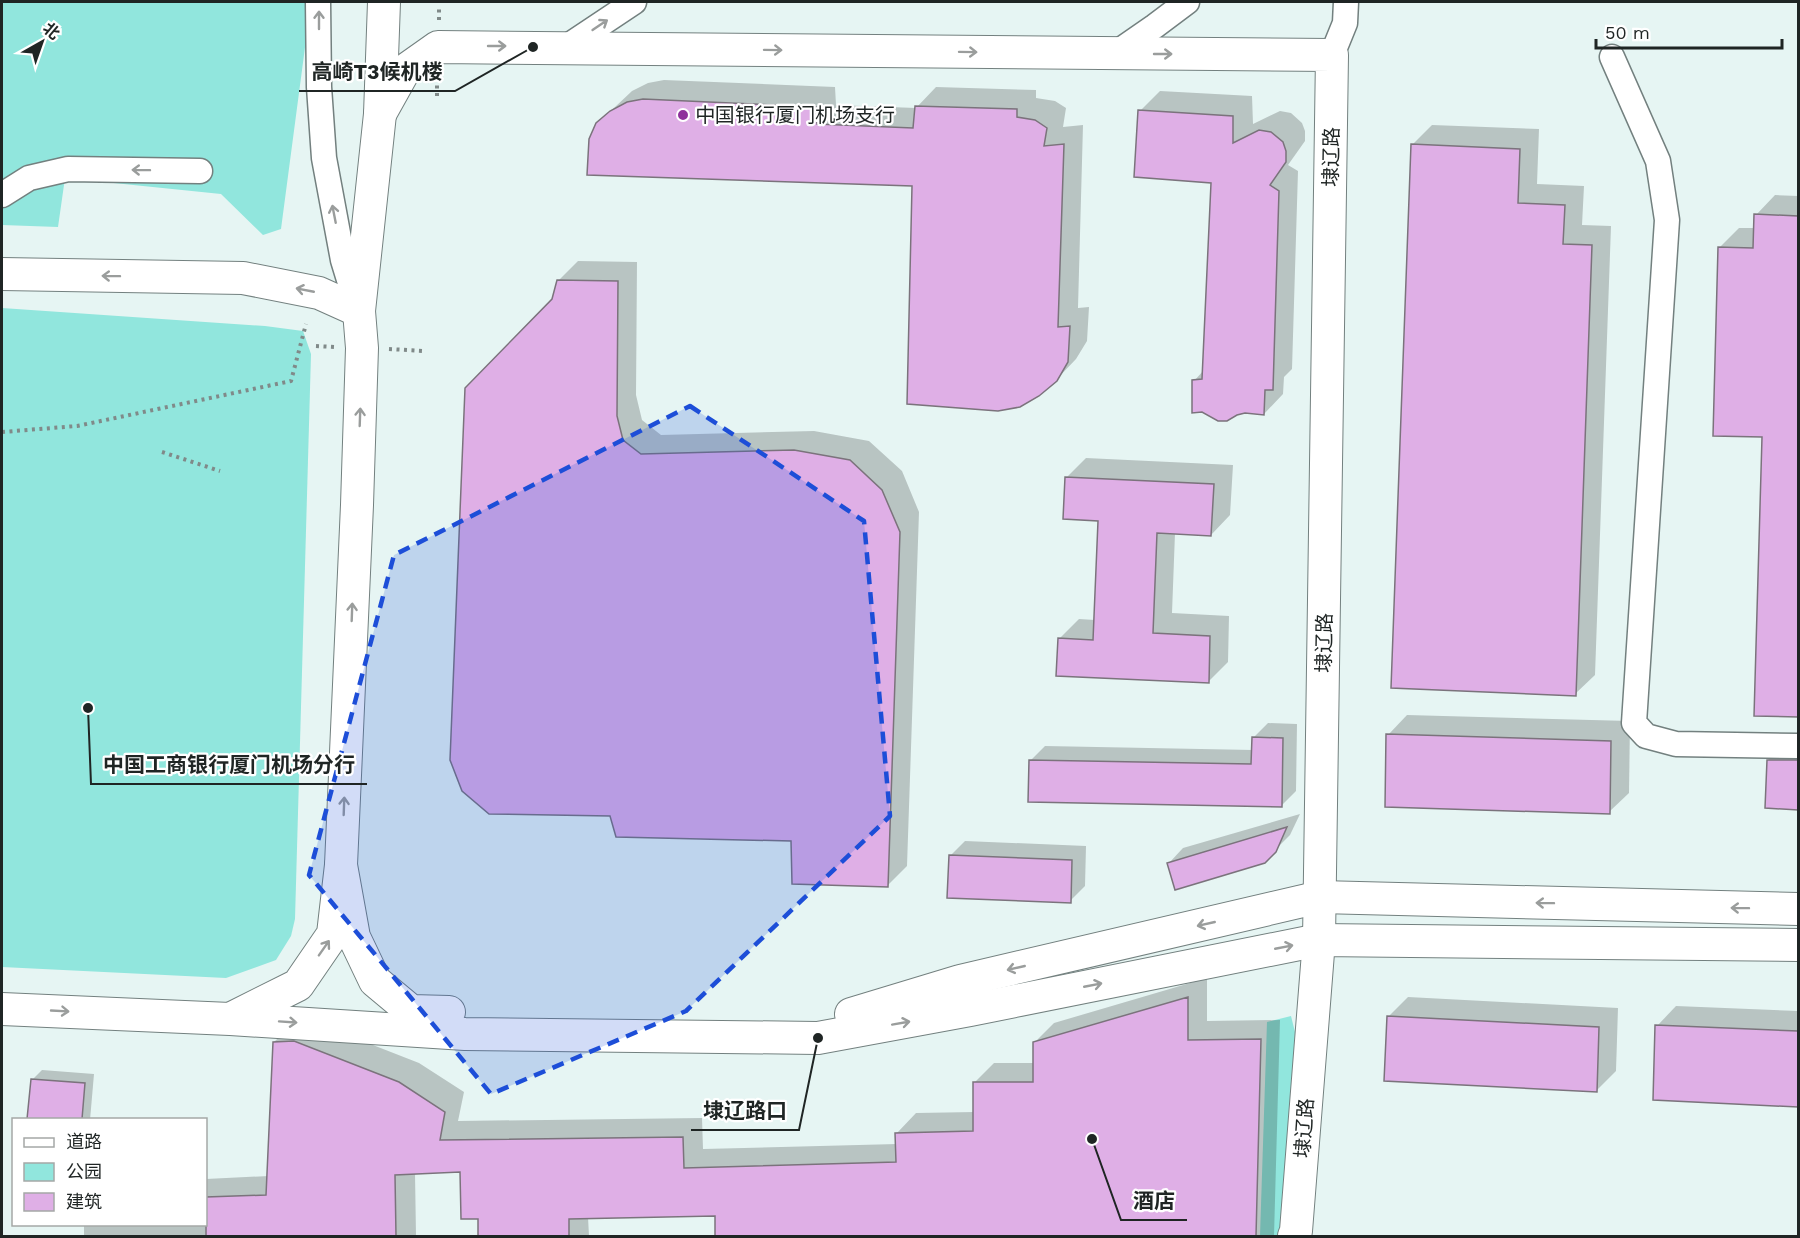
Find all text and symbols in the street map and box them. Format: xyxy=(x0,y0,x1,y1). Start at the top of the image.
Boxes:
one-way arrow xyxy=(313,10,324,30)
north arrow xyxy=(12,12,72,72)
scale bar xyxy=(1596,12,1782,50)
text: 北 xyxy=(39,18,64,43)
one-way arrow xyxy=(591,19,607,31)
text: 50 m xyxy=(1605,22,1650,43)
one-way arrow xyxy=(486,40,506,52)
one-way arrow xyxy=(762,44,782,56)
one-way arrow xyxy=(957,46,977,58)
one-way arrow xyxy=(1152,48,1172,60)
callout: 高崎T3候机楼 xyxy=(299,52,455,91)
text: 高崎T3候机楼 xyxy=(311,59,443,84)
place label: 中国银行厦门机场支行 xyxy=(695,103,895,127)
marker: 中国银行厦门机场支行 xyxy=(676,108,690,122)
street label: 埭辽路 xyxy=(1318,127,1344,187)
one-way arrow xyxy=(132,164,152,176)
one-way arrow xyxy=(328,205,339,224)
one-way arrow xyxy=(101,270,121,281)
one-way arrow xyxy=(295,284,315,295)
one-way arrow xyxy=(354,407,366,427)
one-way arrow xyxy=(347,602,358,622)
street label: 埭辽路 xyxy=(1311,613,1337,673)
callout: 中国工商银行厦门机场分行 xyxy=(91,745,367,784)
text: 中国工商银行厦门机场分行 xyxy=(103,752,355,777)
one-way arrow xyxy=(338,797,349,817)
one-way arrow xyxy=(1536,897,1556,909)
one-way arrow xyxy=(1731,902,1751,913)
one-way arrow xyxy=(1197,918,1216,930)
one-way arrow xyxy=(318,940,330,956)
one-way arrow xyxy=(1274,941,1293,952)
one-way arrow xyxy=(1007,962,1026,974)
one-way arrow xyxy=(1082,979,1102,990)
one-way arrow xyxy=(49,1006,69,1017)
one-way arrow xyxy=(278,1017,297,1028)
one-way arrow xyxy=(891,1017,911,1028)
callout: 埭辽路口 xyxy=(691,1091,799,1130)
street label: 埭辽路 xyxy=(1290,1097,1318,1159)
text: 埭辽路口 xyxy=(703,1098,787,1123)
legend xyxy=(12,1118,207,1226)
text: 道路 xyxy=(66,1131,102,1152)
text: 公园 xyxy=(66,1161,102,1182)
callout: 酒店 xyxy=(1121,1181,1187,1220)
text: 酒店 xyxy=(1133,1188,1175,1213)
text: 建筑 xyxy=(66,1191,102,1212)

